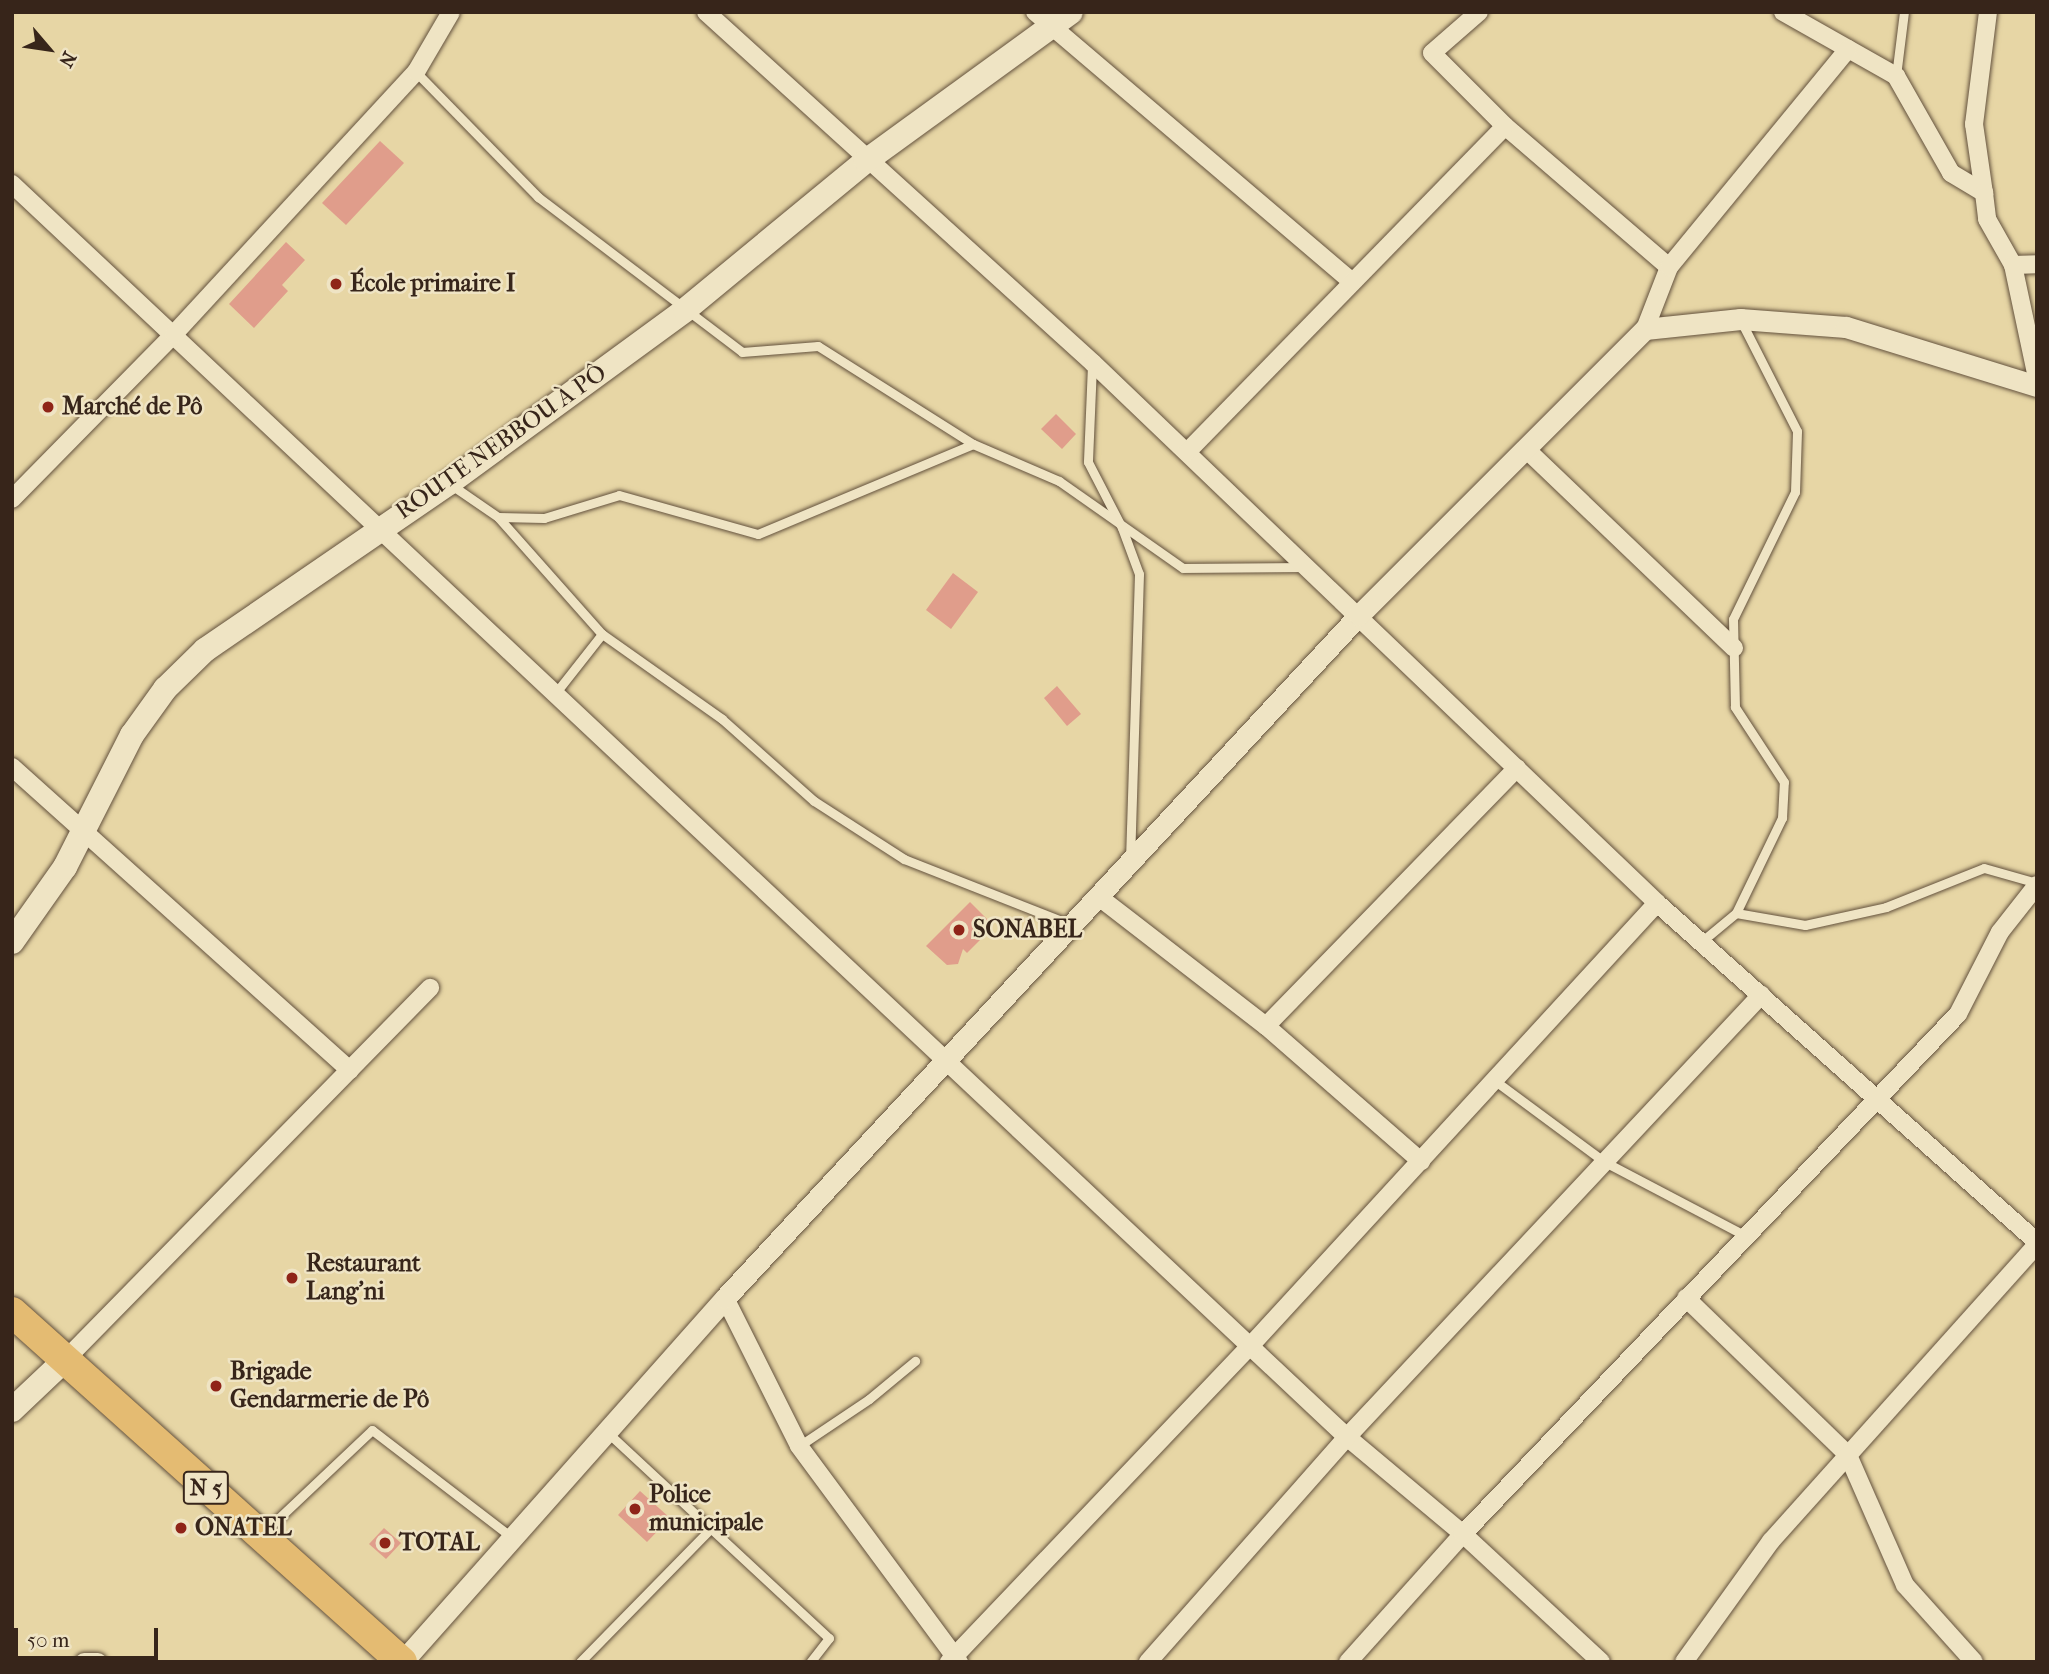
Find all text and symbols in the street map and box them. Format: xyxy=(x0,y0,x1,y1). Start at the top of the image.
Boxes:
north arrow xyxy=(14,14,84,84)
text: N xyxy=(54,48,80,71)
place label: École primaire I xyxy=(350,270,515,298)
marker: École primaire I xyxy=(328,276,344,292)
street label: ROUTE NEBBOU À PÔ xyxy=(390,358,612,526)
place label: Marché de Pô xyxy=(62,393,202,421)
marker: Marché de Pô xyxy=(40,399,56,415)
place label: SONABEL xyxy=(973,916,1082,944)
marker: SONABEL xyxy=(951,922,967,938)
place label: Restaurant Lang'ni xyxy=(306,1250,421,1306)
marker: Restaurant Lang'ni xyxy=(284,1270,300,1286)
place label: Brigade Gendarmerie de Pô xyxy=(230,1358,429,1414)
marker: Brigade Gendarmerie de Pô xyxy=(208,1378,224,1394)
road number: N 5 xyxy=(182,1469,230,1508)
place label: Police municipale xyxy=(649,1481,763,1537)
marker: Police municipale xyxy=(627,1501,643,1517)
place label: ONATEL xyxy=(195,1514,292,1542)
marker: ONATEL xyxy=(173,1520,189,1536)
place label: TOTAL xyxy=(399,1529,480,1557)
marker: TOTAL xyxy=(377,1535,393,1551)
scale bar xyxy=(18,1614,161,1658)
text: 50 m xyxy=(27,1628,70,1652)

